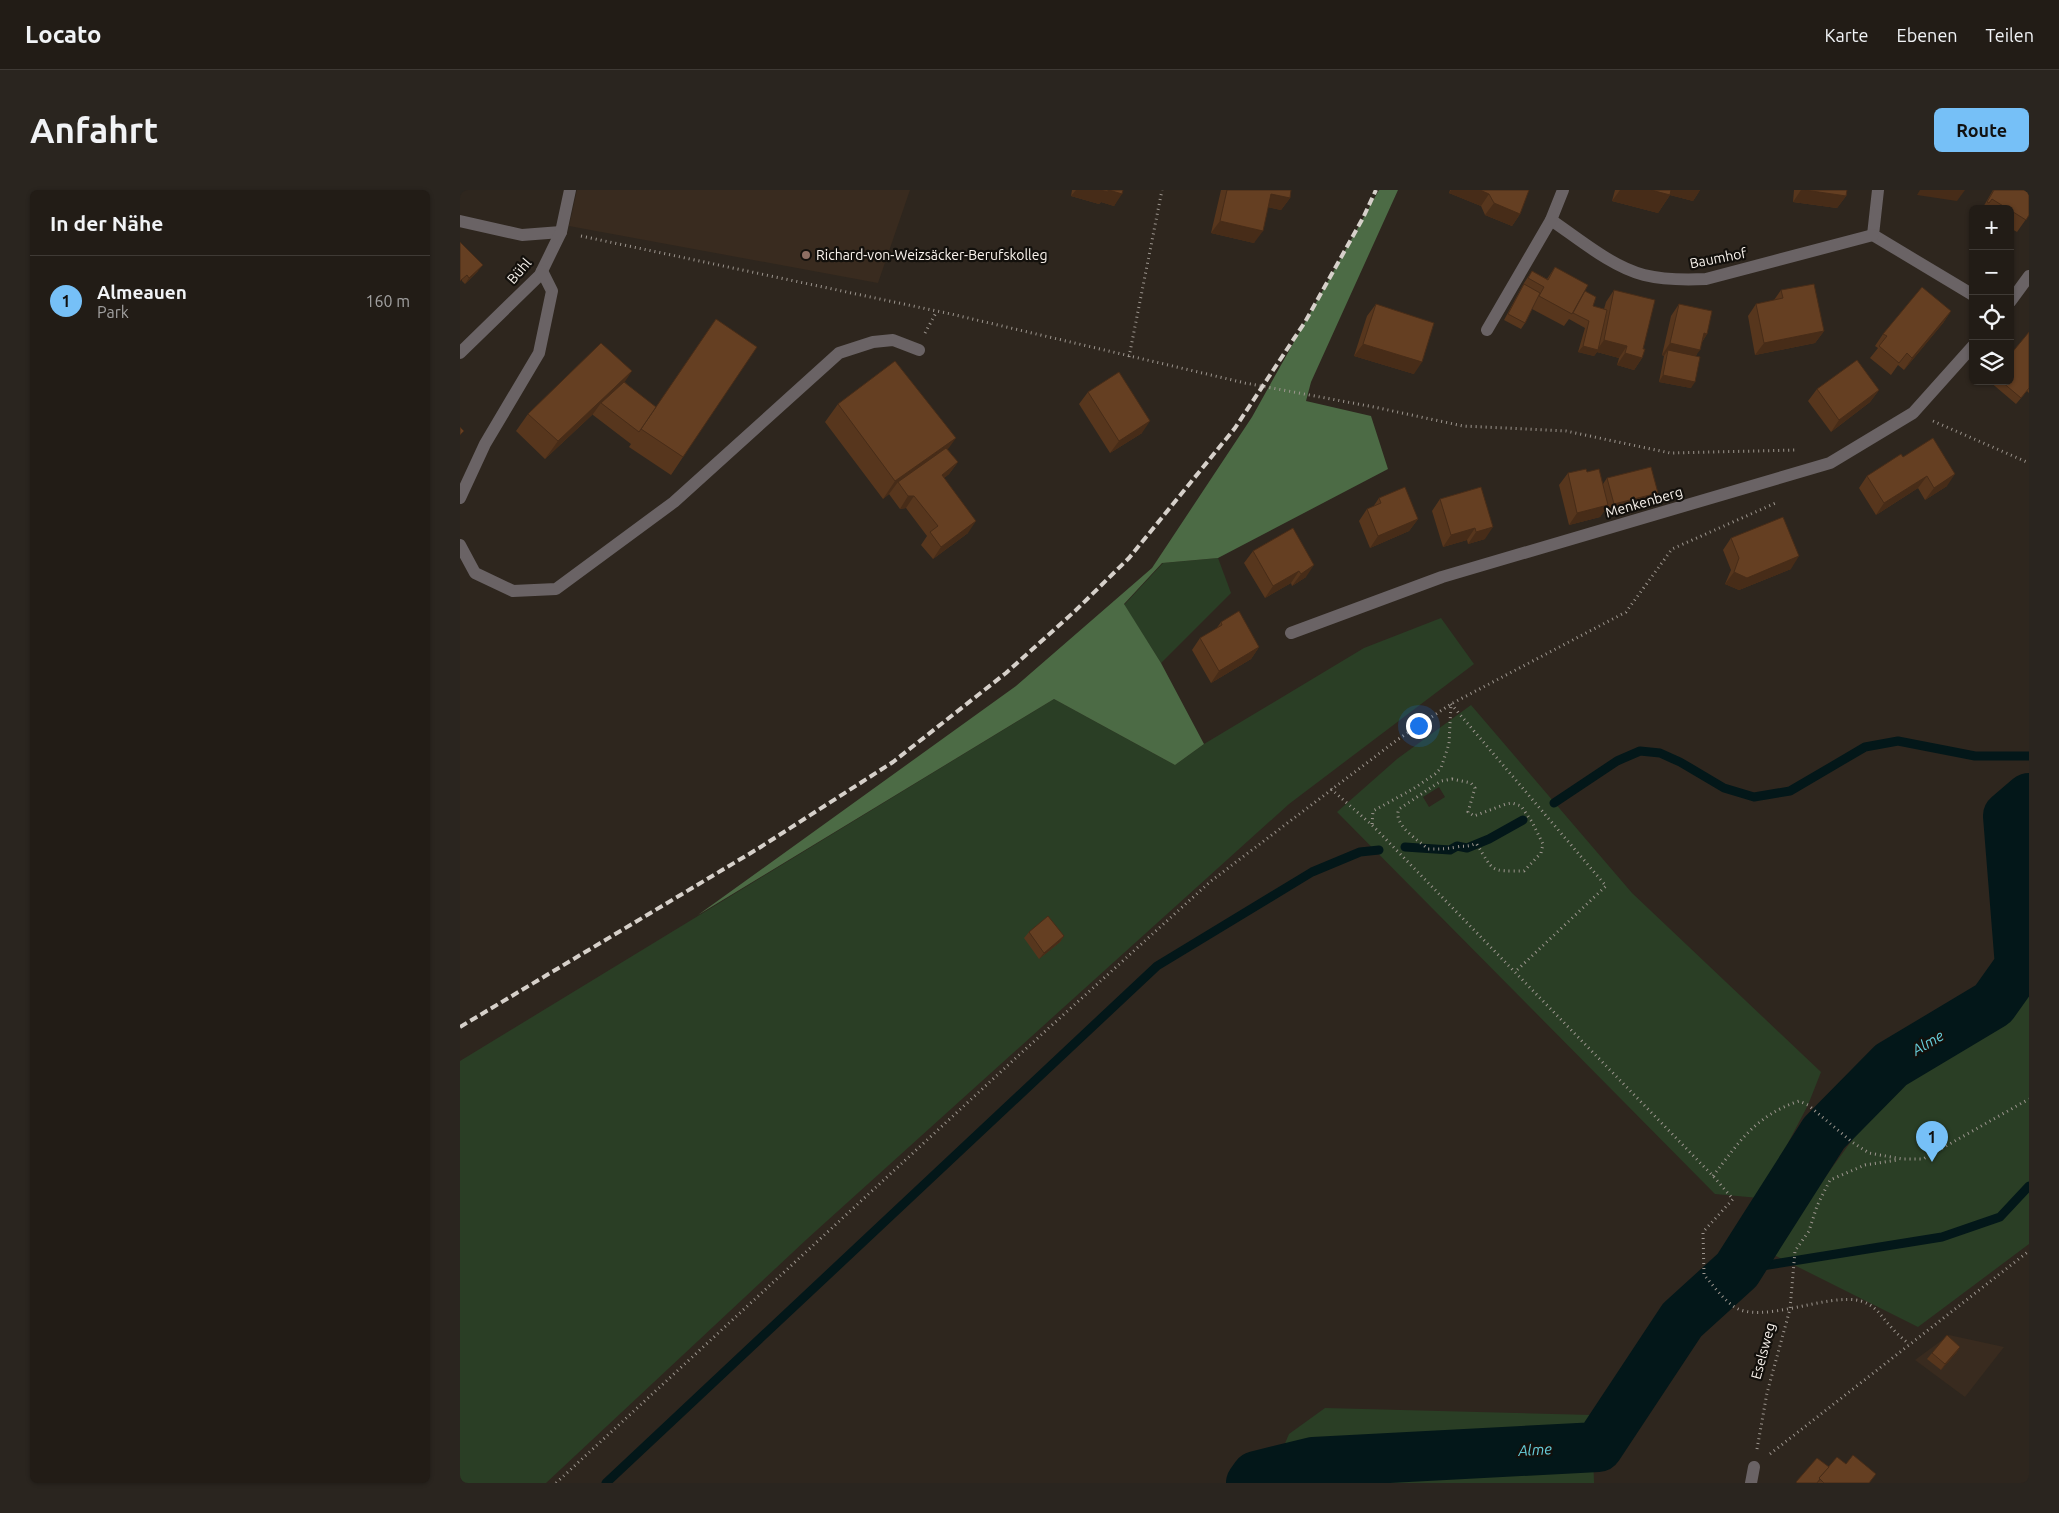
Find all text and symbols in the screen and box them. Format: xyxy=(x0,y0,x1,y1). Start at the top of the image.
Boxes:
text: Locato xyxy=(25,21,101,48)
text: Karte xyxy=(1825,25,1869,45)
text: Ebenen xyxy=(1897,25,1958,45)
text: Teilen xyxy=(1986,25,2034,45)
button: Route xyxy=(1934,108,2029,152)
text: Anfahrt xyxy=(30,110,158,150)
map controls xyxy=(1969,205,2014,385)
button: + xyxy=(1969,205,2014,250)
text: In der Nähe xyxy=(50,211,163,235)
street label: Baumhof xyxy=(1688,245,1748,271)
place label: Richard-von-Weizsäcker-Berufskolleg xyxy=(816,247,1048,263)
marker: Richard-von-Weizsäcker-Berufskolleg xyxy=(800,249,812,261)
button: − xyxy=(1969,250,2014,295)
street label: Bühl xyxy=(504,255,535,287)
text: Almeauen xyxy=(97,281,187,303)
text: 1 xyxy=(61,292,71,310)
text: 160 m xyxy=(365,292,410,310)
button: locate xyxy=(1969,295,2014,340)
text: Park xyxy=(97,303,129,321)
button: layers xyxy=(1969,340,2014,385)
street label: Menkenberg xyxy=(1603,483,1685,521)
your location xyxy=(1406,713,1432,739)
water label: Alme xyxy=(1908,1026,1947,1059)
pin: 1 xyxy=(1916,1121,1948,1162)
street label: Eselsweg xyxy=(1748,1321,1778,1381)
water label: Alme xyxy=(1517,1440,1553,1459)

